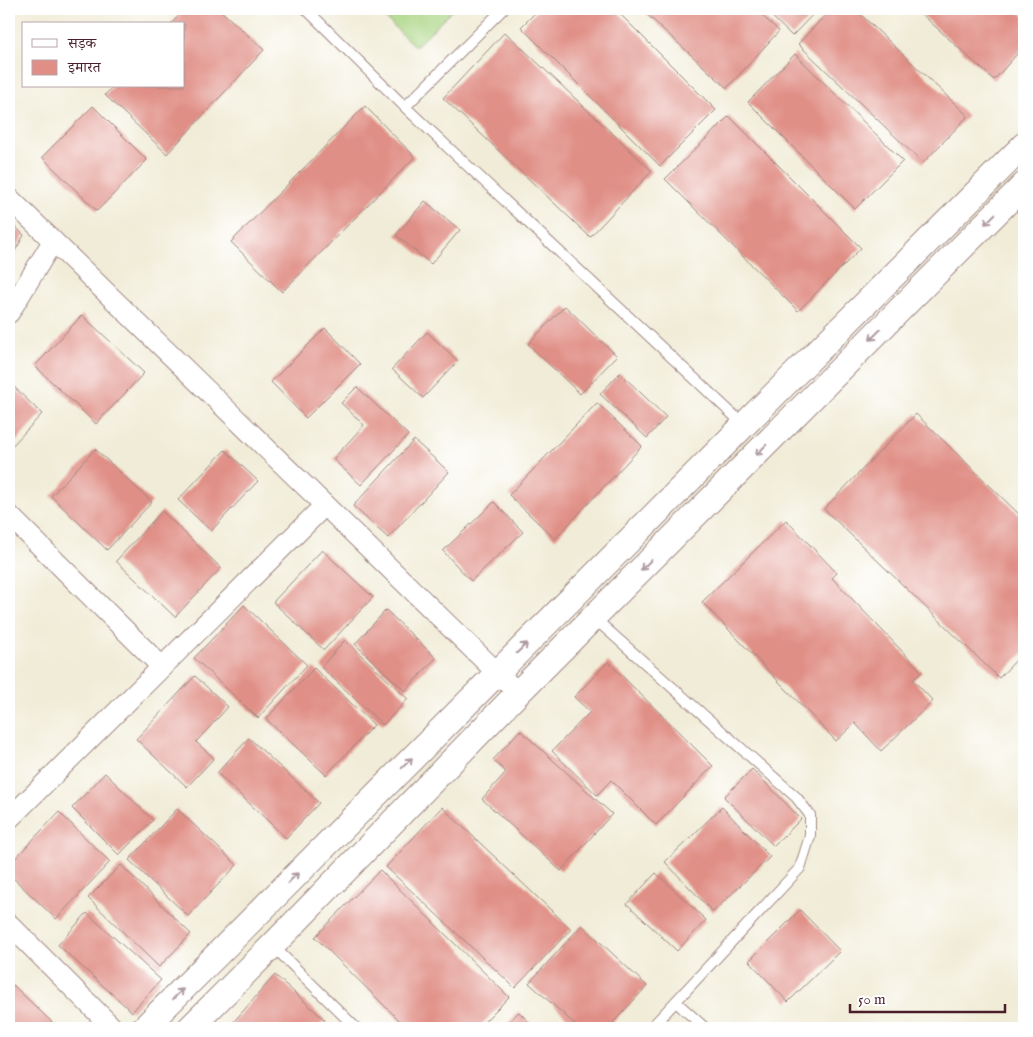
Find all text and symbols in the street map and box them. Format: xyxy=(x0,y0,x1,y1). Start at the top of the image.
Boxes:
legend xyxy=(22,22,185,88)
text: सड़क xyxy=(67,34,97,53)
text: इमारत xyxy=(67,58,102,77)
one-way arrow xyxy=(984,213,996,226)
one-way arrow xyxy=(869,328,881,341)
one-way arrow xyxy=(754,444,767,456)
one-way arrow xyxy=(640,559,652,571)
one-way arrow xyxy=(516,642,528,654)
one-way arrow xyxy=(401,757,413,769)
one-way arrow xyxy=(287,872,299,885)
scale bar xyxy=(850,982,1006,1014)
one-way arrow xyxy=(172,987,184,1000)
text: 50 m xyxy=(858,990,886,1009)

